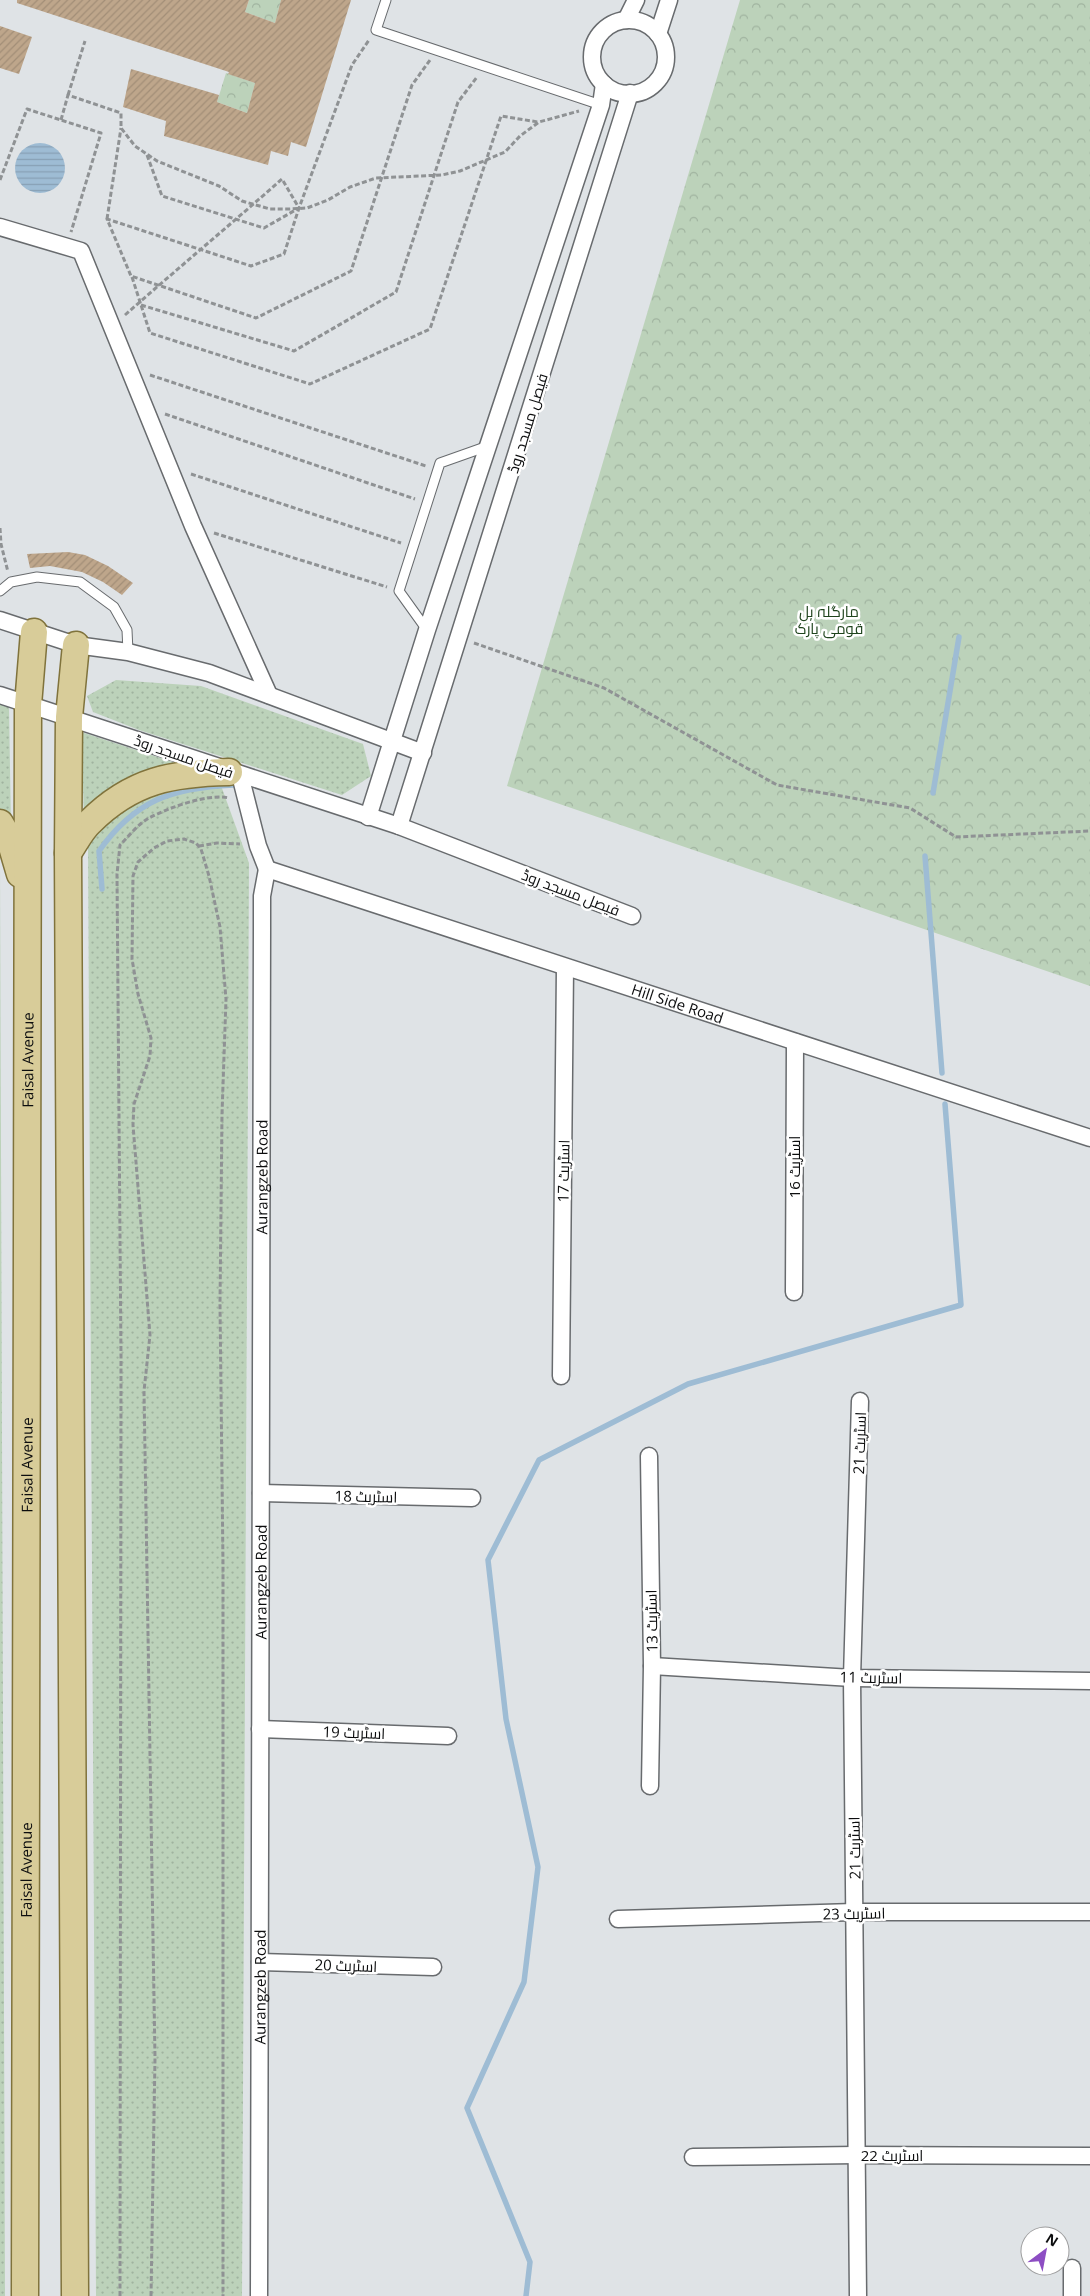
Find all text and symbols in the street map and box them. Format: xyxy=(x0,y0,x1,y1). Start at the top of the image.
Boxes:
street label: فیصل مسجد روڈ xyxy=(502,371,553,476)
park label: مارگلہ ہل قومی پارک xyxy=(795,601,863,639)
street label: فیصل مسجد روڈ xyxy=(131,730,236,783)
street label: فیصل مسجد روڈ xyxy=(519,864,623,921)
street label: Hill Side Road xyxy=(629,979,726,1028)
street label: Faisal Avenue xyxy=(17,1012,37,1108)
street label: Aurangzeb Road xyxy=(251,1120,272,1234)
street label: اسٹریٹ 16 xyxy=(784,1136,804,1198)
street label: اسٹریٹ 17 xyxy=(552,1139,574,1203)
street label: اسٹریٹ 21 xyxy=(848,1411,870,1475)
street label: Faisal Avenue xyxy=(16,1417,37,1513)
street label: اسٹریٹ 18 xyxy=(334,1485,398,1507)
street label: Aurangzeb Road xyxy=(250,1525,271,1639)
street label: اسٹریٹ 13 xyxy=(640,1589,662,1653)
street label: اسٹریٹ 11 xyxy=(839,1666,903,1688)
street label: اسٹریٹ 19 xyxy=(322,1721,386,1743)
street label: اسٹریٹ 21 xyxy=(843,1816,865,1880)
street label: Faisal Avenue xyxy=(16,1822,36,1918)
street label: اسٹریٹ 23 xyxy=(822,1902,886,1924)
street label: Aurangzeb Road xyxy=(250,1930,270,2044)
street label: اسٹریٹ 20 xyxy=(314,1954,378,1976)
street label: اسٹریٹ 22 xyxy=(861,2145,923,2165)
north arrow xyxy=(1020,2226,1070,2276)
text: N xyxy=(1042,2228,1062,2251)

